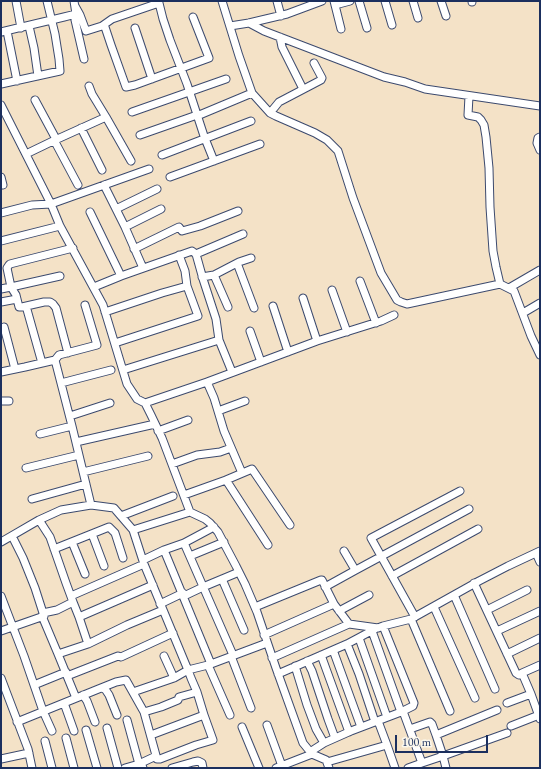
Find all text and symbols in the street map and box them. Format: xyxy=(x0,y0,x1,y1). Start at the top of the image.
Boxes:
scale bar xyxy=(397,727,490,753)
text: 100 m xyxy=(402,734,431,750)

